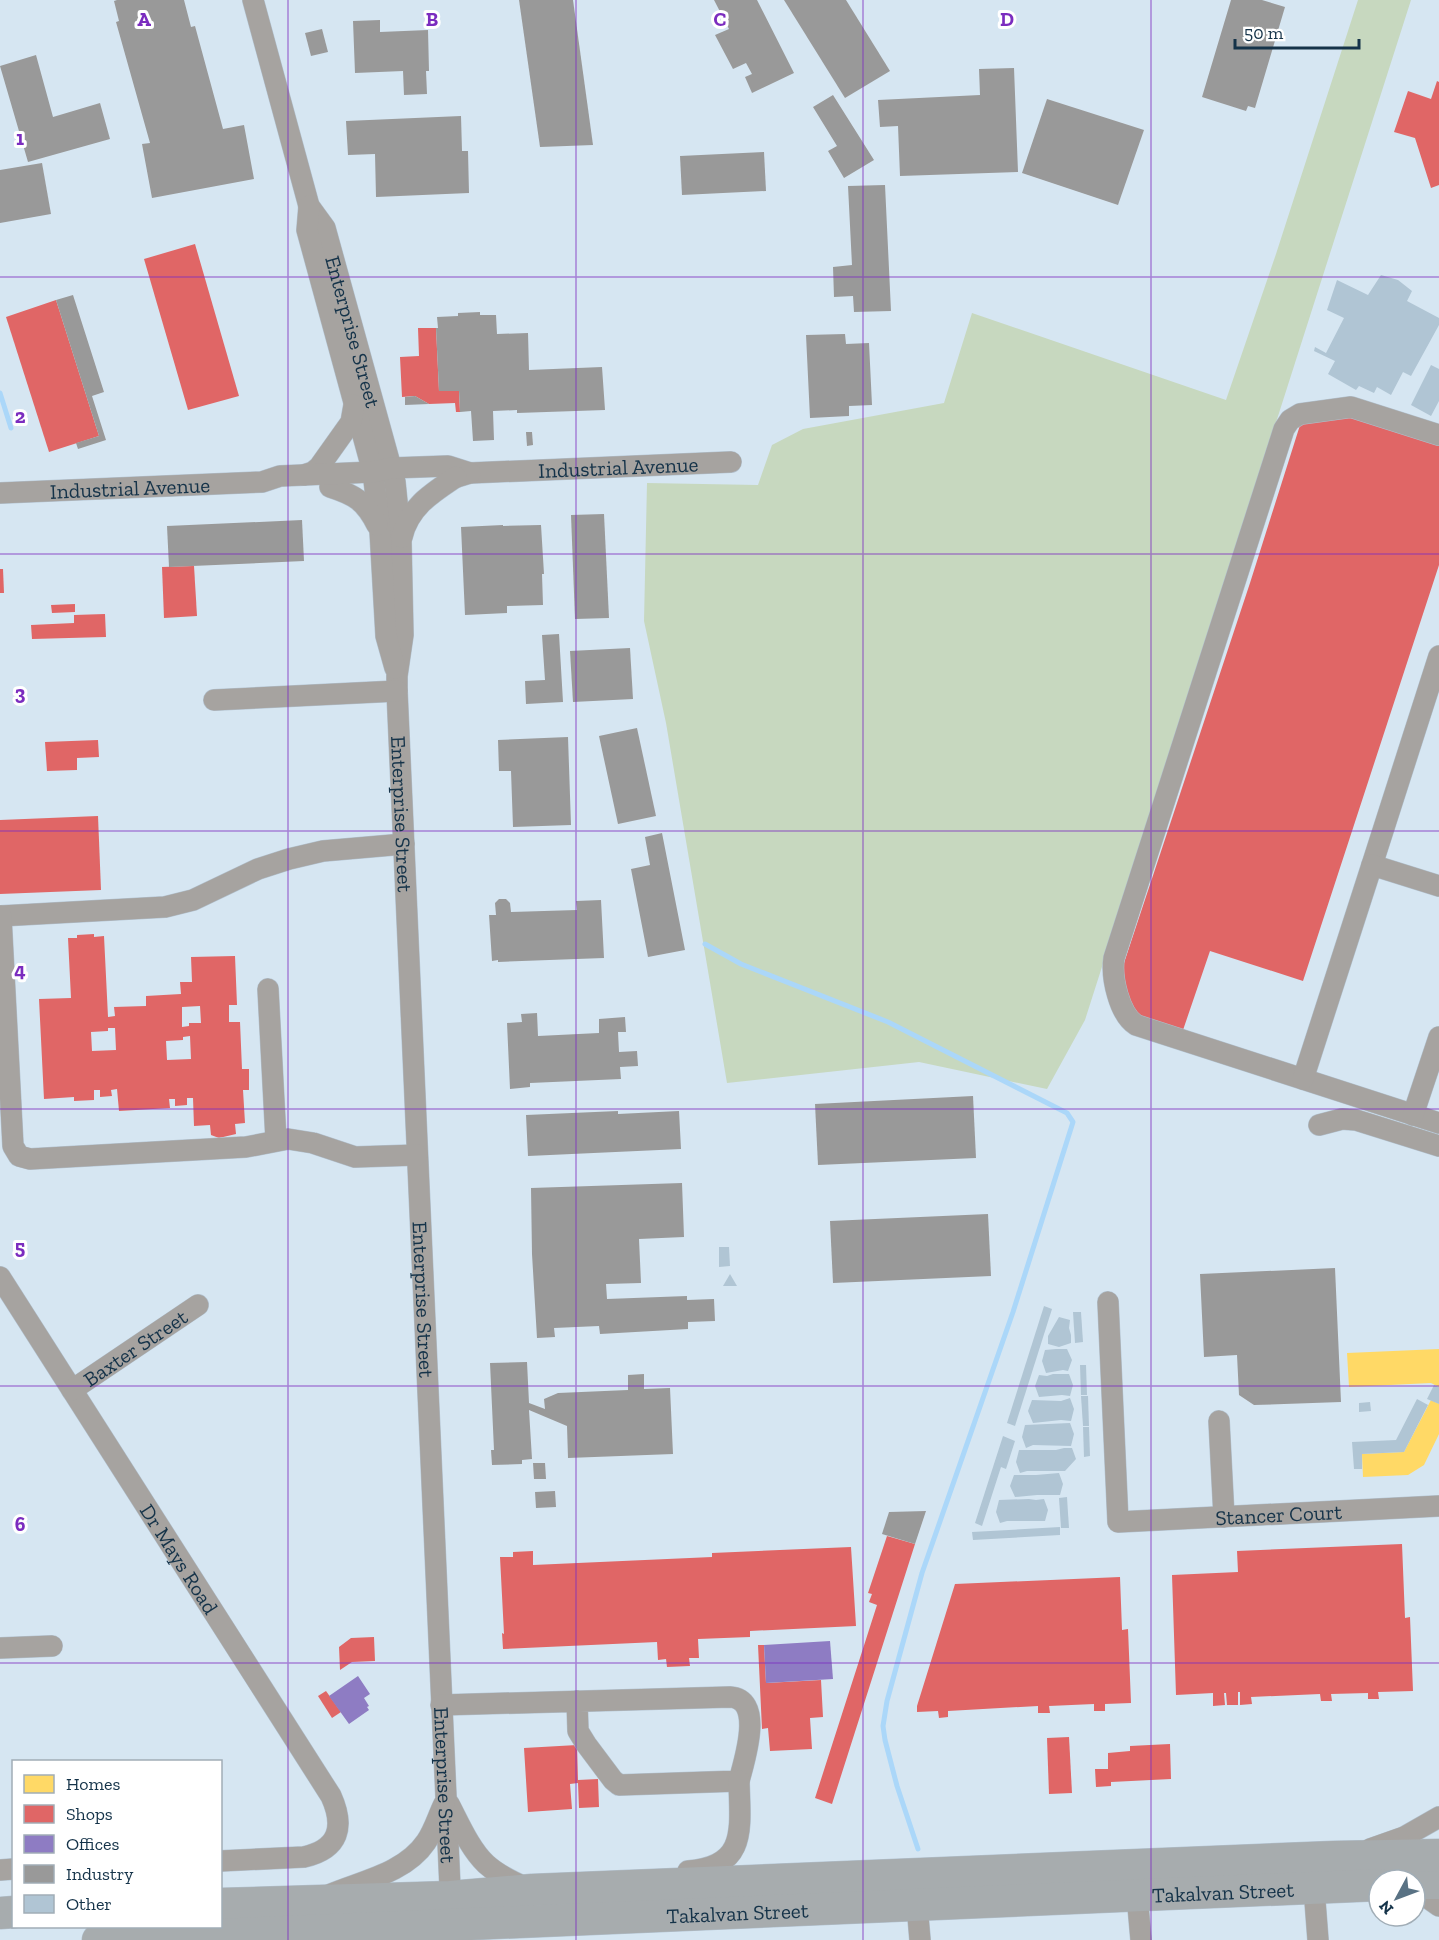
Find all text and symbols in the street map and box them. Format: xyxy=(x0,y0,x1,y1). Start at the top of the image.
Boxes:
text: A xyxy=(137,7,151,31)
text: B xyxy=(426,7,438,31)
text: C xyxy=(714,7,727,31)
text: D xyxy=(1000,7,1014,31)
scale bar xyxy=(1235,12,1360,50)
text: 50 m xyxy=(1244,22,1284,44)
text: 1 xyxy=(16,126,24,150)
street label: Enterprise Street xyxy=(321,253,386,410)
text: 2 xyxy=(15,404,26,428)
street label: Industrial Avenue xyxy=(538,451,699,483)
street label: Industrial Avenue xyxy=(49,472,211,503)
text: 3 xyxy=(15,681,26,705)
street label: Enterprise Street xyxy=(386,735,418,893)
text: 4 xyxy=(14,958,26,982)
street label: Enterprise Street xyxy=(408,1221,440,1378)
text: 5 xyxy=(15,1235,25,1259)
street label: Baxter Street xyxy=(78,1303,192,1391)
street label: Stancer Court xyxy=(1215,1498,1343,1530)
street label: Dr Mays Road xyxy=(135,1499,224,1619)
text: 6 xyxy=(15,1512,26,1536)
street label: Enterprise Street xyxy=(430,1706,461,1864)
legend xyxy=(12,1760,222,1928)
text: Homes xyxy=(66,1773,120,1795)
text: Shops xyxy=(66,1803,113,1825)
text: Offices xyxy=(66,1833,119,1855)
text: Industry xyxy=(66,1863,134,1885)
north arrow xyxy=(1367,1868,1427,1928)
street label: Takalvan Street xyxy=(1151,1876,1295,1907)
text: Other xyxy=(66,1893,112,1915)
street label: Takalvan Street xyxy=(666,1897,809,1928)
text: N xyxy=(1375,1897,1397,1918)

